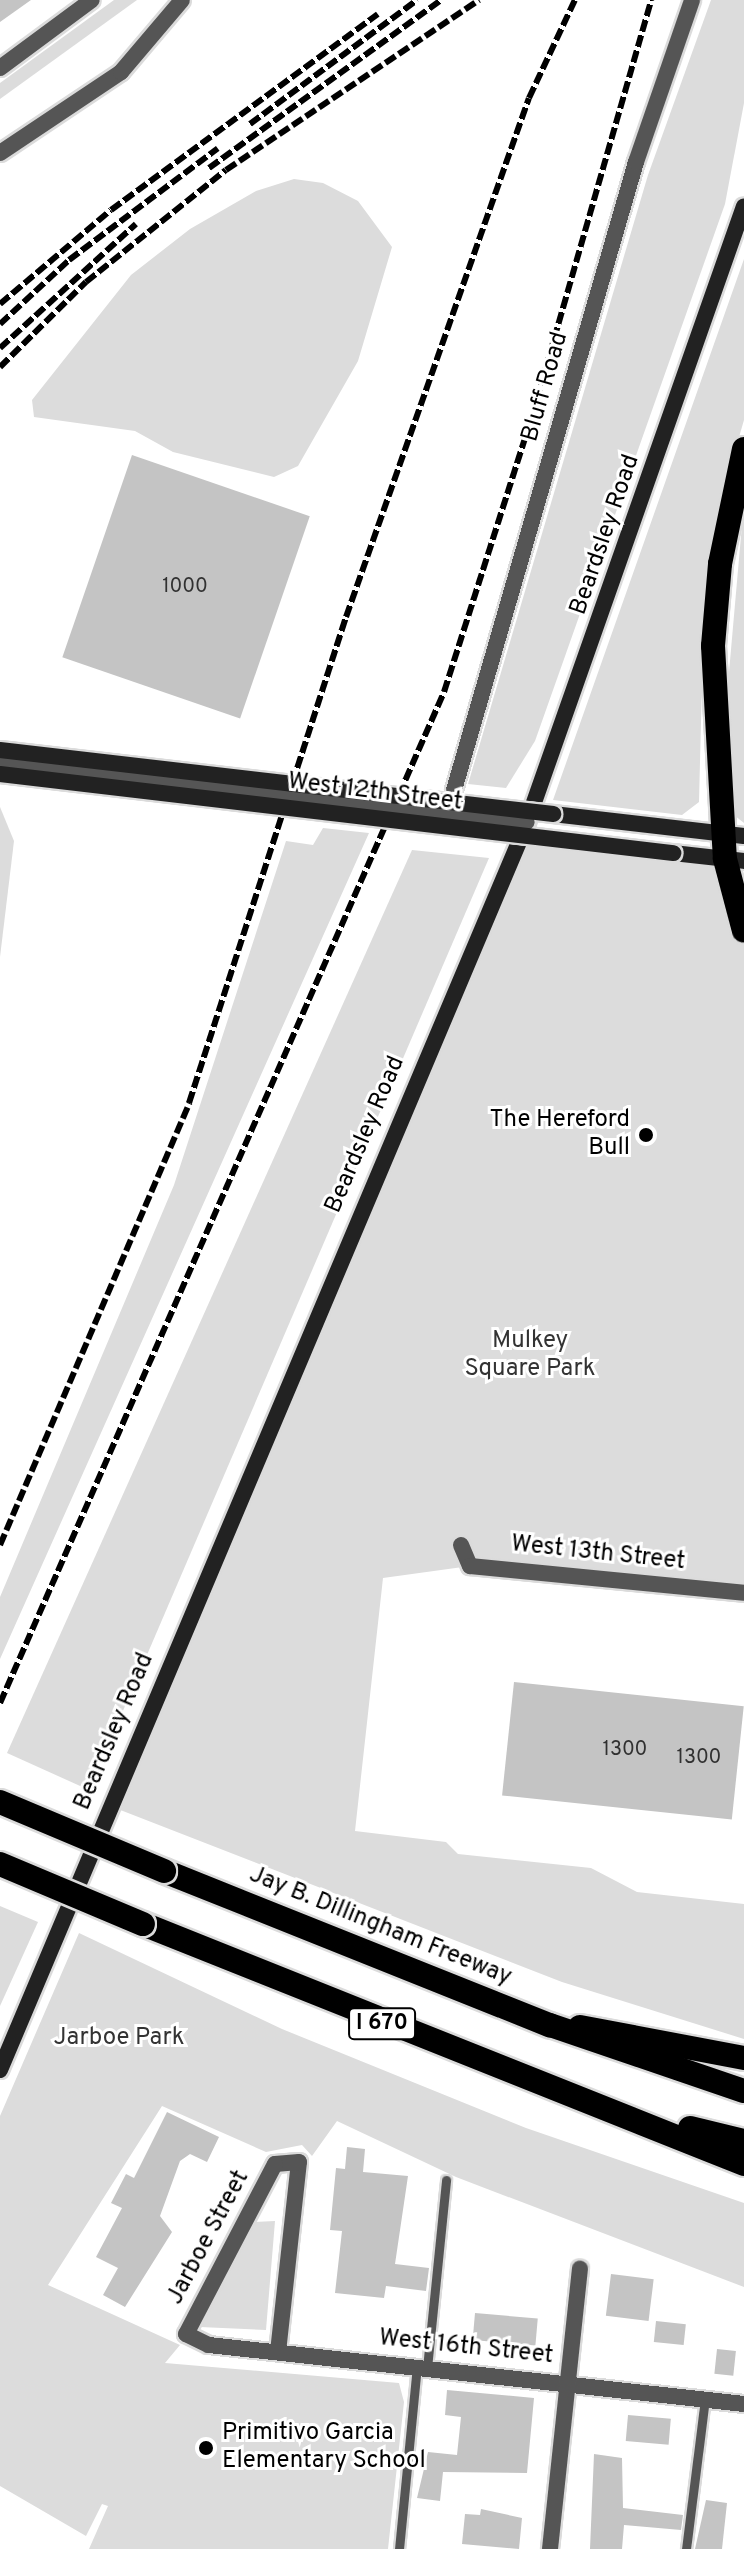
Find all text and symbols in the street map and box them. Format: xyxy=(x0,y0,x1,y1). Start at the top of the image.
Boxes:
street label: Bluff Road xyxy=(517,329,575,445)
street label: Beardsley Road xyxy=(565,451,647,619)
house number: 1000 xyxy=(162,575,208,599)
street label: West 12th Street xyxy=(286,768,464,818)
street label: Beardsley Road xyxy=(320,1052,412,1218)
place label: The Hereford Bull xyxy=(490,1107,630,1163)
marker: The Hereford Bull xyxy=(637,1126,655,1144)
park label: Mulkey Square Park xyxy=(465,1328,595,1384)
street label: West 13th Street xyxy=(510,1531,686,1577)
street label: Beardsley Road xyxy=(69,1649,161,1815)
house number: 1300 xyxy=(603,1738,647,1762)
house number: 1300 xyxy=(677,1746,721,1770)
street label: Jay B. Dillingham Freeway xyxy=(245,1861,515,1993)
road number: I 670 xyxy=(348,2006,416,2042)
park label: Jarboe Park xyxy=(54,2025,184,2053)
street label: Jarboe Street xyxy=(162,2166,256,2310)
street label: West 16th Street xyxy=(377,2325,555,2371)
place label: Primitivo Garcia Elementary School xyxy=(222,2420,426,2476)
marker: Primitivo Garcia Elementary School xyxy=(197,2439,215,2457)

